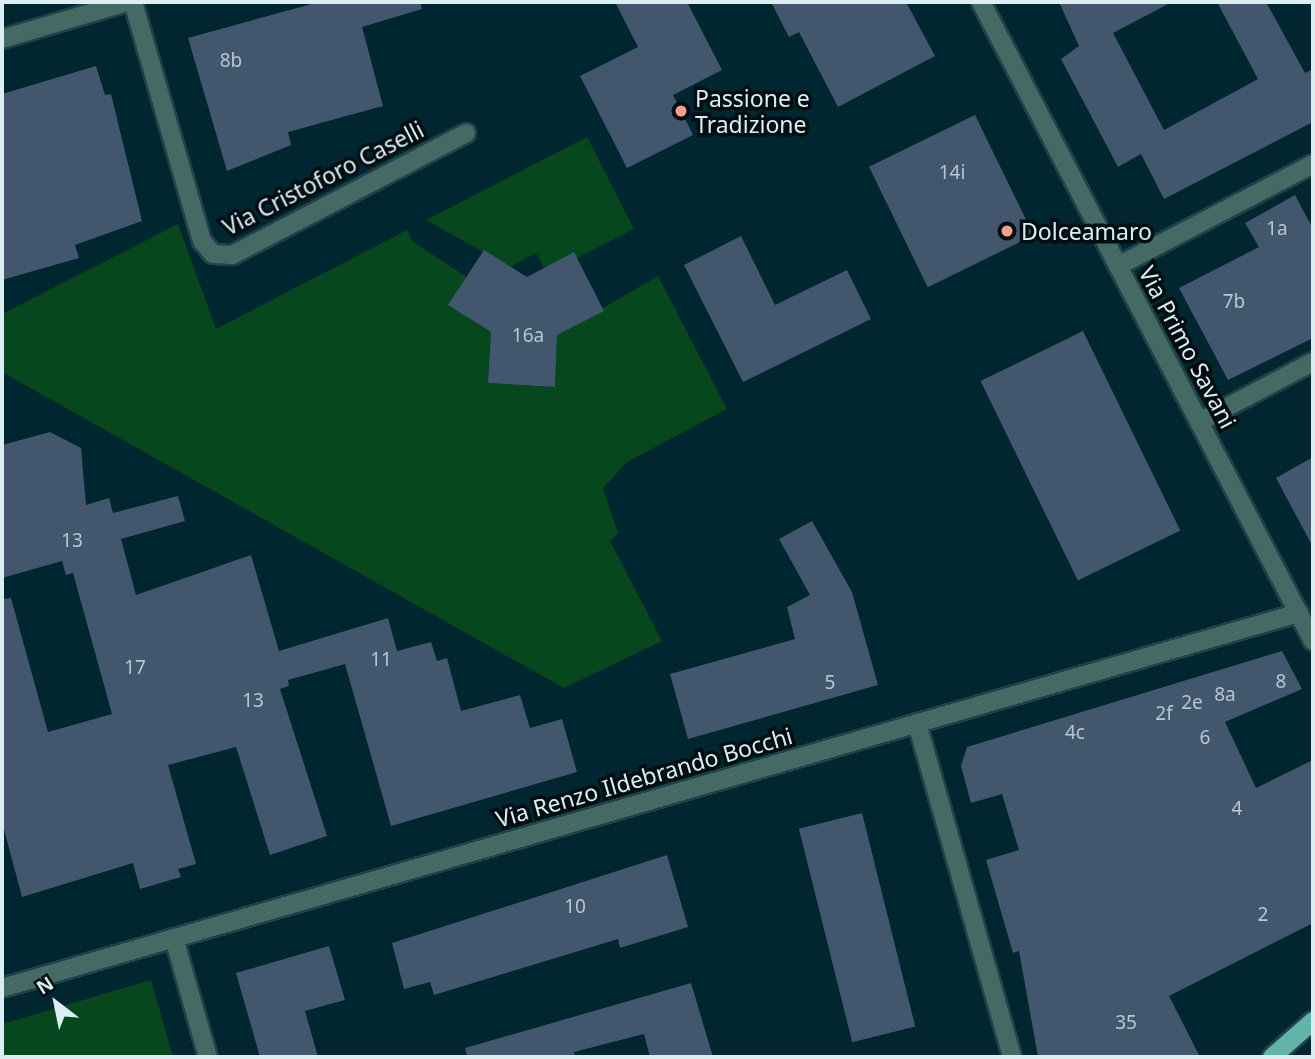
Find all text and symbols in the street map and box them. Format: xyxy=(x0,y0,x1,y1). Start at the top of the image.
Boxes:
house number: 8b xyxy=(220,50,242,72)
place label: Passione e Tradizione xyxy=(695,84,810,138)
marker: Passione e Tradizione xyxy=(673,103,689,119)
street label: Via Cristoforo Caselli xyxy=(218,115,428,241)
house number: 14i xyxy=(939,162,965,184)
place label: Dolceamaro xyxy=(1021,217,1152,245)
house number: 1a xyxy=(1266,218,1288,240)
marker: Dolceamaro xyxy=(999,223,1015,239)
street label: Via Primo Savani xyxy=(1134,261,1242,433)
house number: 7b xyxy=(1223,291,1245,313)
house number: 16a xyxy=(512,325,544,347)
house number: 13 xyxy=(61,530,83,552)
house number: 11 xyxy=(370,649,392,671)
house number: 17 xyxy=(124,657,146,679)
house number: 8 xyxy=(1276,671,1286,693)
house number: 5 xyxy=(825,672,835,694)
house number: 8a xyxy=(1214,684,1236,706)
house number: 13 xyxy=(242,690,264,712)
house number: 2e xyxy=(1181,692,1203,714)
house number: 2f xyxy=(1155,703,1173,725)
street label: Via Renzo Ildebrando Bocchi xyxy=(493,721,795,833)
house number: 4c xyxy=(1065,722,1085,744)
house number: 6 xyxy=(1200,727,1210,749)
house number: 4 xyxy=(1232,798,1242,820)
house number: 10 xyxy=(564,896,586,918)
house number: 2 xyxy=(1258,904,1268,926)
north arrow xyxy=(21,968,91,1038)
text: N xyxy=(31,970,58,1000)
house number: 35 xyxy=(1115,1012,1137,1034)

